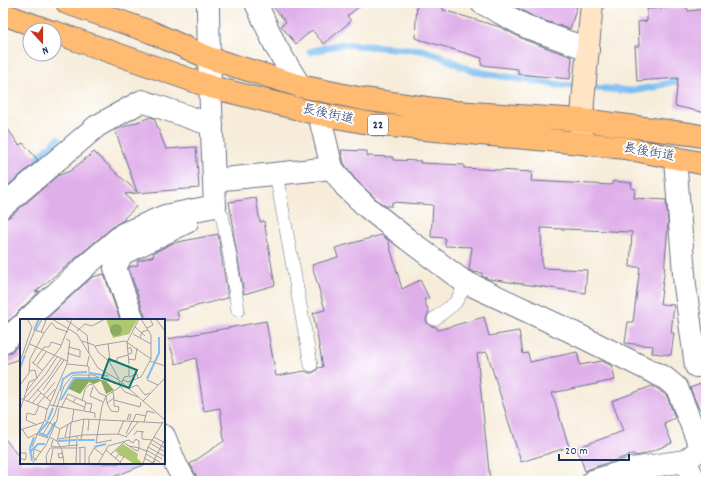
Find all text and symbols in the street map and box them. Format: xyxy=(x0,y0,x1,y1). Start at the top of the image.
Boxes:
north arrow xyxy=(22,22,62,62)
text: N xyxy=(39,41,50,58)
street label: 長後街道 xyxy=(301,100,355,130)
road number: 22 xyxy=(368,115,388,135)
street label: 長後街道 xyxy=(622,139,676,167)
inset map xyxy=(20,319,165,464)
scale bar xyxy=(559,436,629,462)
text: 20 m xyxy=(565,443,588,460)

